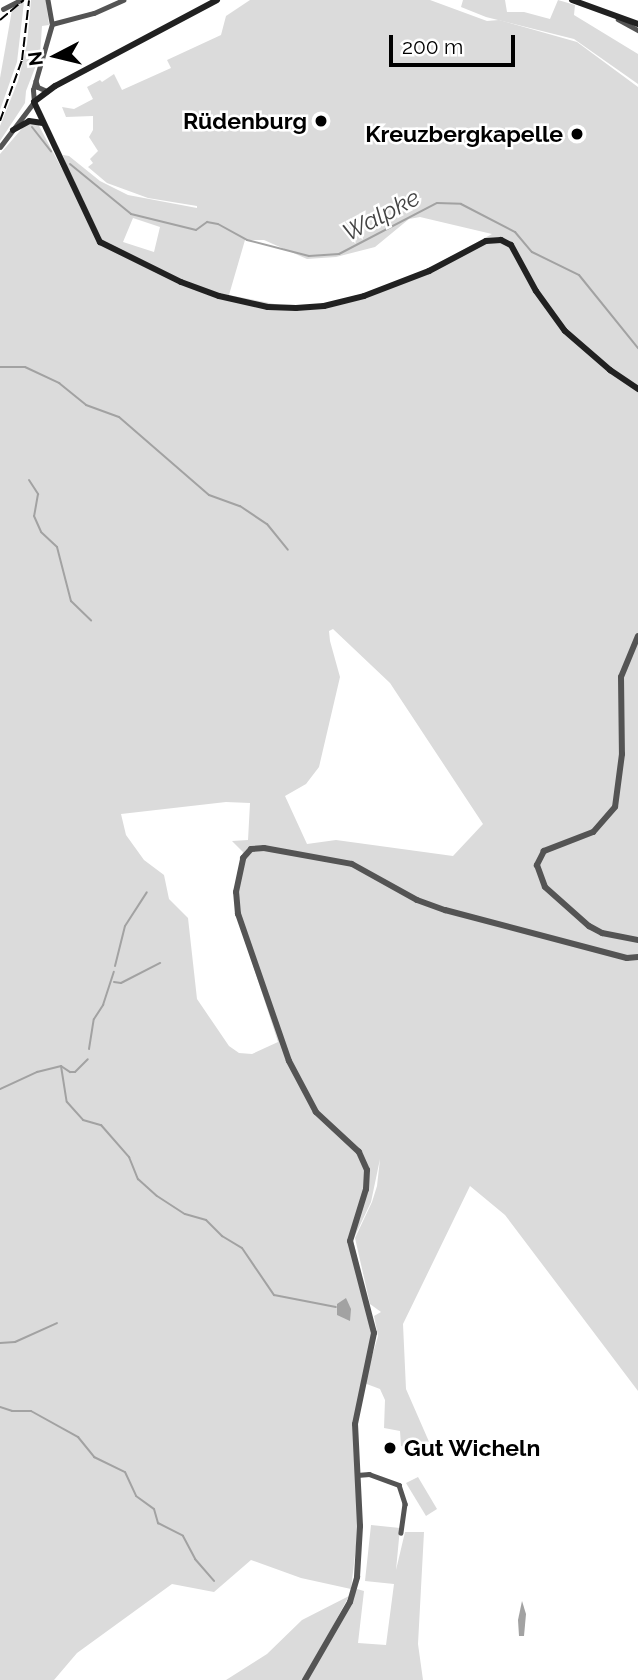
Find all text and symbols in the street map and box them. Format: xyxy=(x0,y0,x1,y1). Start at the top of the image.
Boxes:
north arrow xyxy=(21,21,91,91)
scale bar xyxy=(393,21,519,65)
text: 200 m xyxy=(402,34,463,59)
text: N xyxy=(23,50,47,67)
place label: Rüdenburg xyxy=(183,107,307,135)
marker: Rüdenburg xyxy=(313,113,329,129)
place label: Kreuzbergkapelle xyxy=(365,120,563,148)
marker: Kreuzbergkapelle xyxy=(569,126,585,142)
water label: Walpke xyxy=(338,183,424,247)
place label: Gut Wicheln xyxy=(404,1434,541,1462)
marker: Gut Wicheln xyxy=(382,1440,398,1456)

